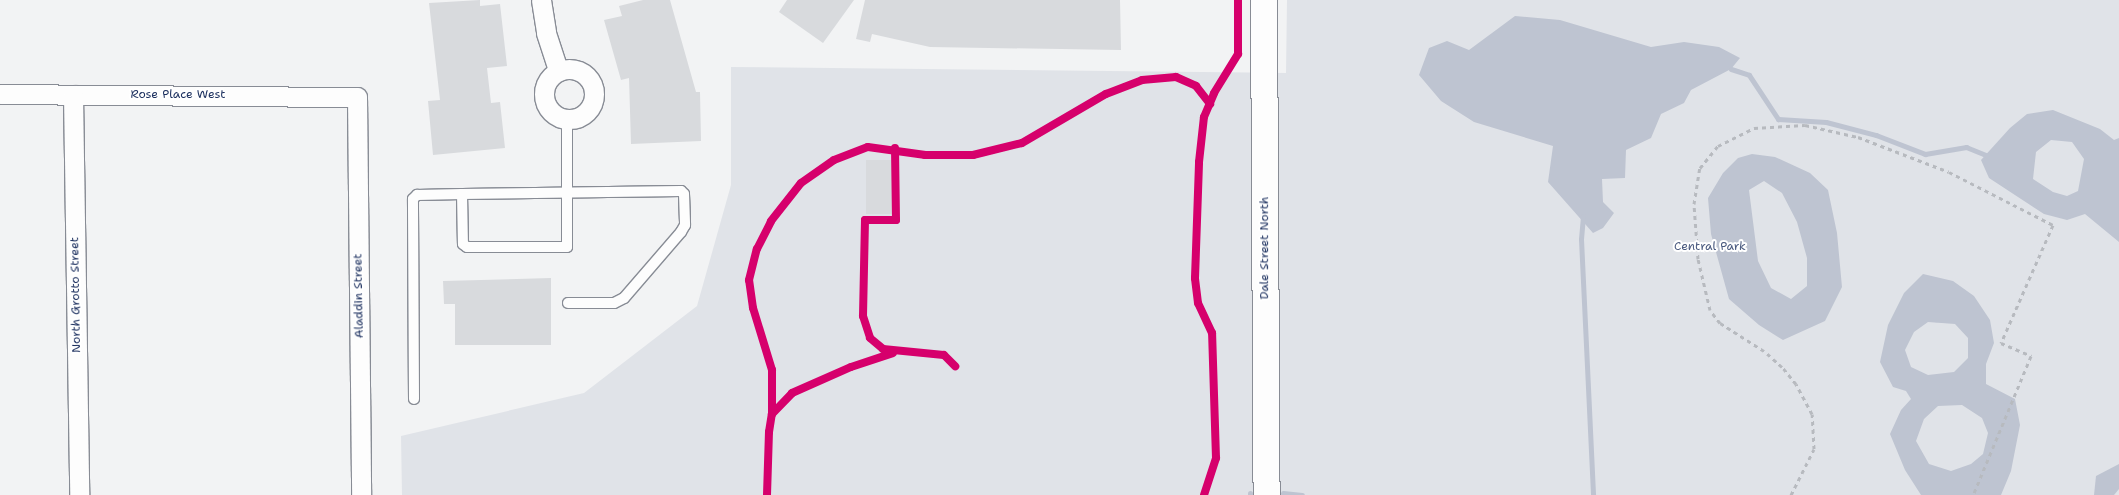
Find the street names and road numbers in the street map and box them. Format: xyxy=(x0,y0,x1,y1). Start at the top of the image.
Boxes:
street label: Rose Place West xyxy=(130,88,226,102)
street label: Dale Street North xyxy=(1258,197,1272,299)
street label: North Grotto Street xyxy=(68,237,84,353)
street label: Aladdin Street xyxy=(351,254,367,338)

